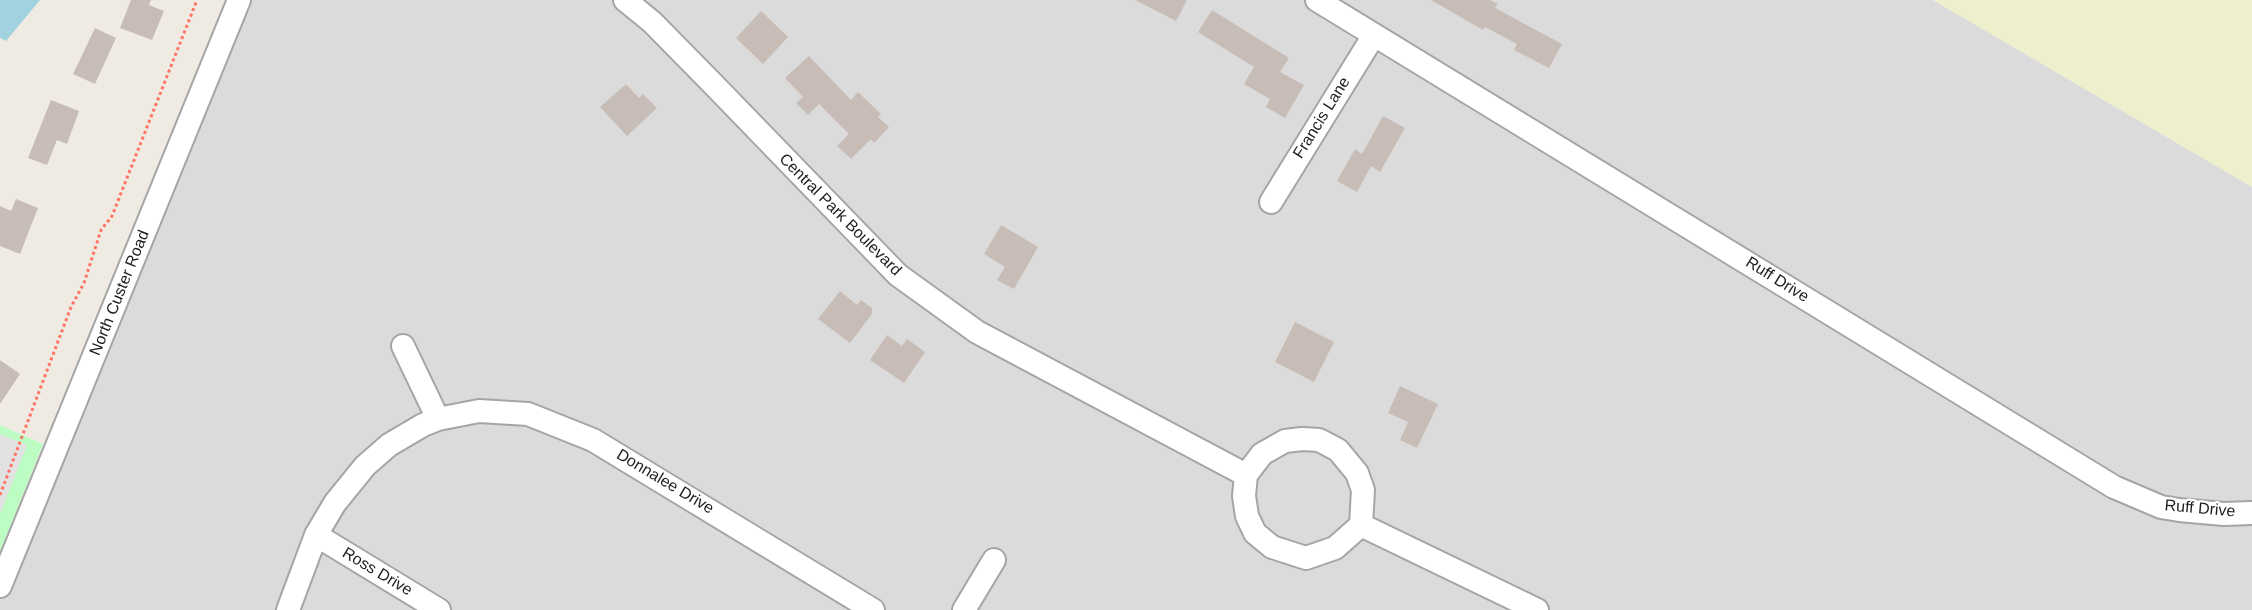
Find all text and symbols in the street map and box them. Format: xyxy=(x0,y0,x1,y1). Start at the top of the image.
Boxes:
street label: Francis Lane xyxy=(1289,74,1355,162)
street label: Central Park Boulevard xyxy=(775,150,905,280)
street label: North Custer Road xyxy=(86,228,154,358)
street label: Ruff Drive xyxy=(1742,253,1812,307)
street label: Donnalee Drive xyxy=(613,445,717,519)
street label: Ruff Drive xyxy=(2164,496,2236,522)
street label: Ross Drive xyxy=(339,544,415,600)

